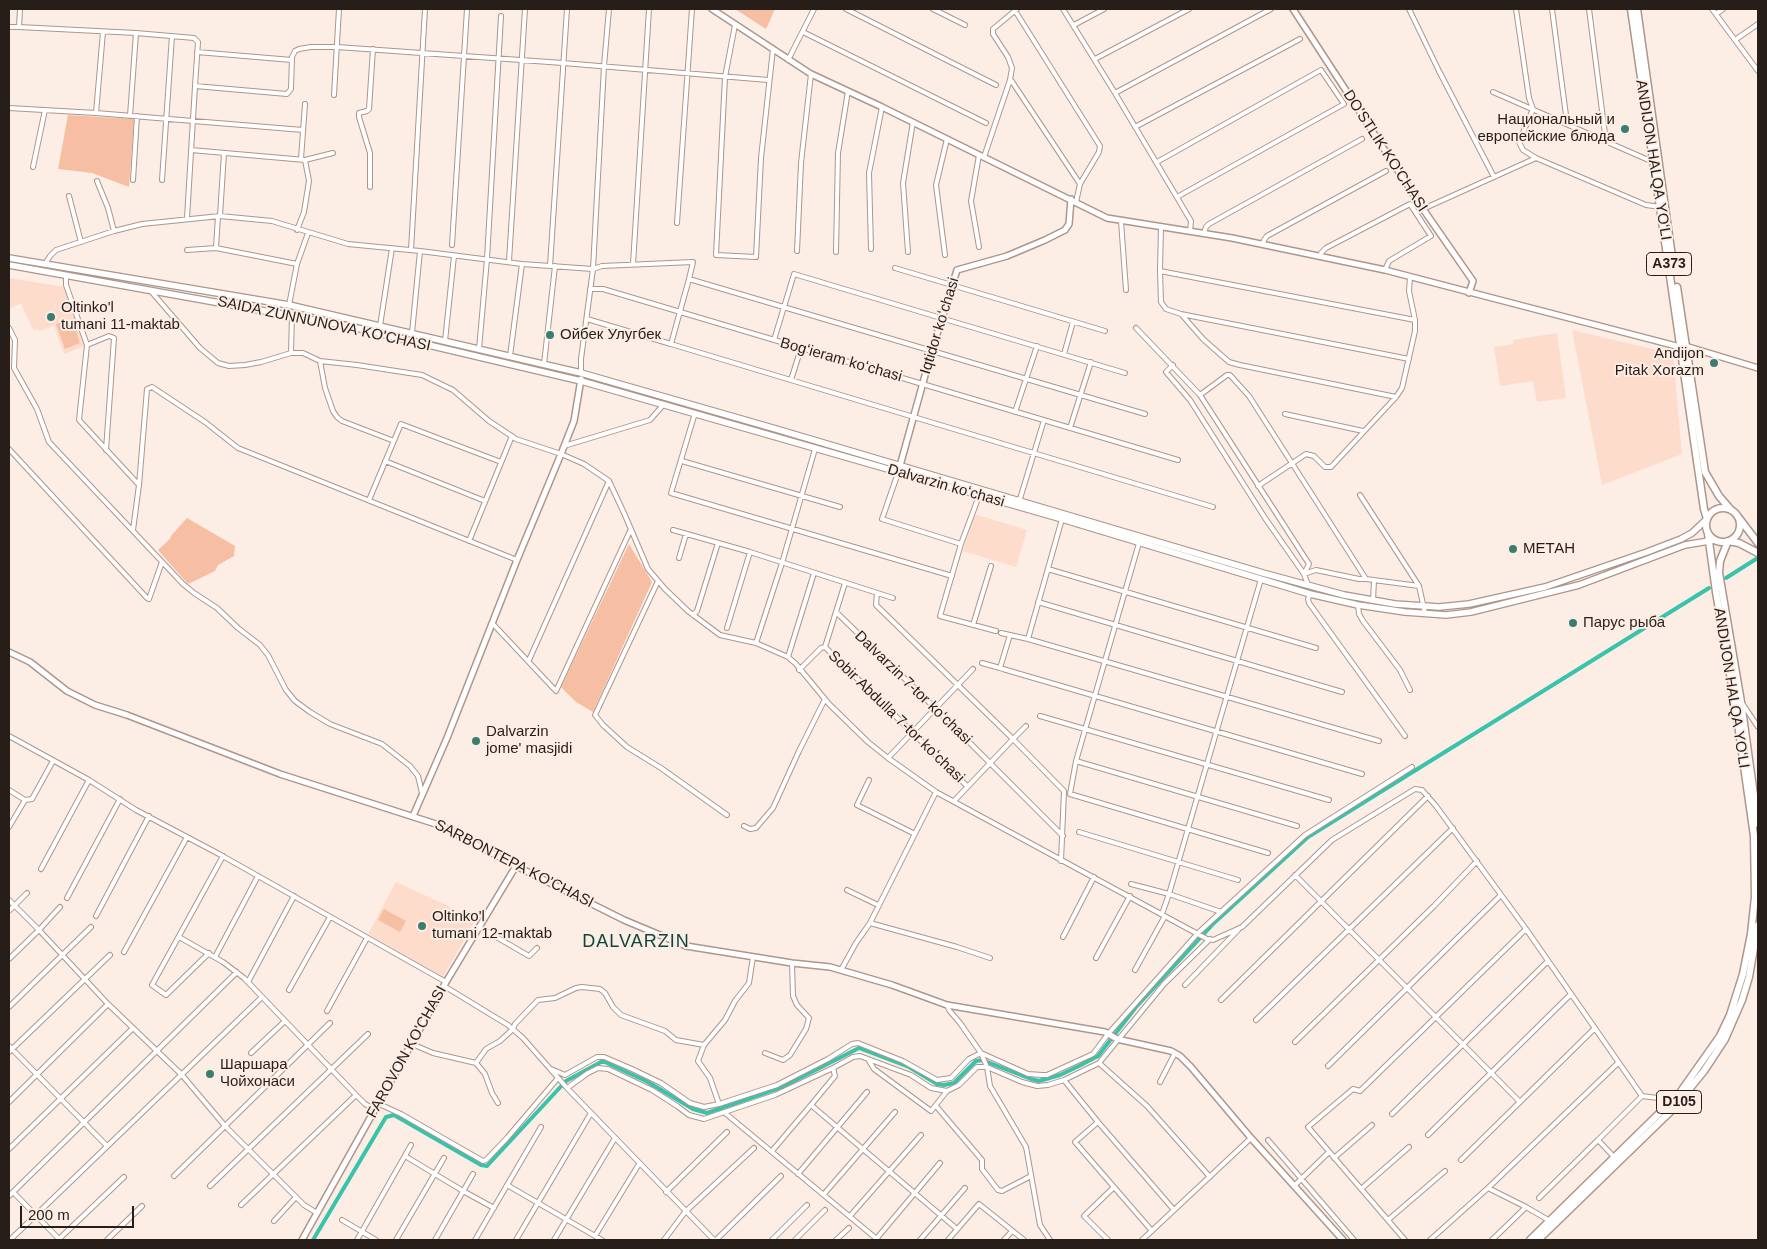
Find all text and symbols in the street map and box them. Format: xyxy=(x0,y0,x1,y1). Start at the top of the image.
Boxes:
street label: ANDIJON HALQA YO‘LI xyxy=(1631,78,1675,242)
street label: DO'STLIK KO'CHASI xyxy=(1339,87,1431,215)
place label: Национальный и европейские блюда xyxy=(1478,111,1615,146)
marker: Национальный и европейские блюда xyxy=(1619,123,1631,135)
road number: A373 xyxy=(1646,252,1692,276)
street label: Iqtidor koʻchasi xyxy=(917,276,963,376)
street label: SAIDA ZUNNUNOVA KO'CHASI xyxy=(216,293,432,355)
place label: Oltinko'l tumani 11-maktab xyxy=(61,299,180,334)
marker: Oltinko'l tumani 11-maktab xyxy=(45,311,57,323)
place label: Ойбек Улугбек xyxy=(560,326,661,344)
marker: Ойбек Улугбек xyxy=(544,329,556,341)
street label: Bogʻieram koʻchasi xyxy=(778,334,904,386)
place label: Andijon Pitak Xorazm xyxy=(1615,345,1704,380)
marker: Andijon Pitak Xorazm xyxy=(1708,357,1720,369)
street label: Dalvarzin koʻchasi xyxy=(885,461,1007,511)
place label: МЕТАН xyxy=(1523,540,1575,558)
marker: МЕТАН xyxy=(1507,543,1519,555)
street label: ANDIJON HALQA YO‘LI xyxy=(1709,606,1753,770)
place label: Парус рыба xyxy=(1583,614,1665,632)
marker: Парус рыба xyxy=(1567,617,1579,629)
street label: Dalvarzin 7-tor koʻchasi xyxy=(851,627,975,749)
street label: Sobir Abdulla 7-tor koʻchasi xyxy=(824,647,968,787)
place label: Dalvarzin jome' masjidi xyxy=(486,723,572,758)
marker: Dalvarzin jome' masjidi xyxy=(470,735,482,747)
street label: SARBONTEPA KO'CHASI xyxy=(432,816,596,912)
place label: Oltinko'l tumani 12-maktab xyxy=(432,908,552,943)
marker: Oltinko'l tumani 12-maktab xyxy=(416,920,428,932)
district label: DALVARZIN xyxy=(581,931,691,953)
street label: FAROVON KO'CHASI xyxy=(363,983,451,1121)
place label: Шаршара Чойхонаси xyxy=(220,1056,295,1091)
marker: Шаршара Чойхонаси xyxy=(204,1068,216,1080)
road number: D105 xyxy=(1656,1090,1702,1114)
scale bar xyxy=(22,1196,136,1228)
text: 200 m xyxy=(28,1206,70,1223)

